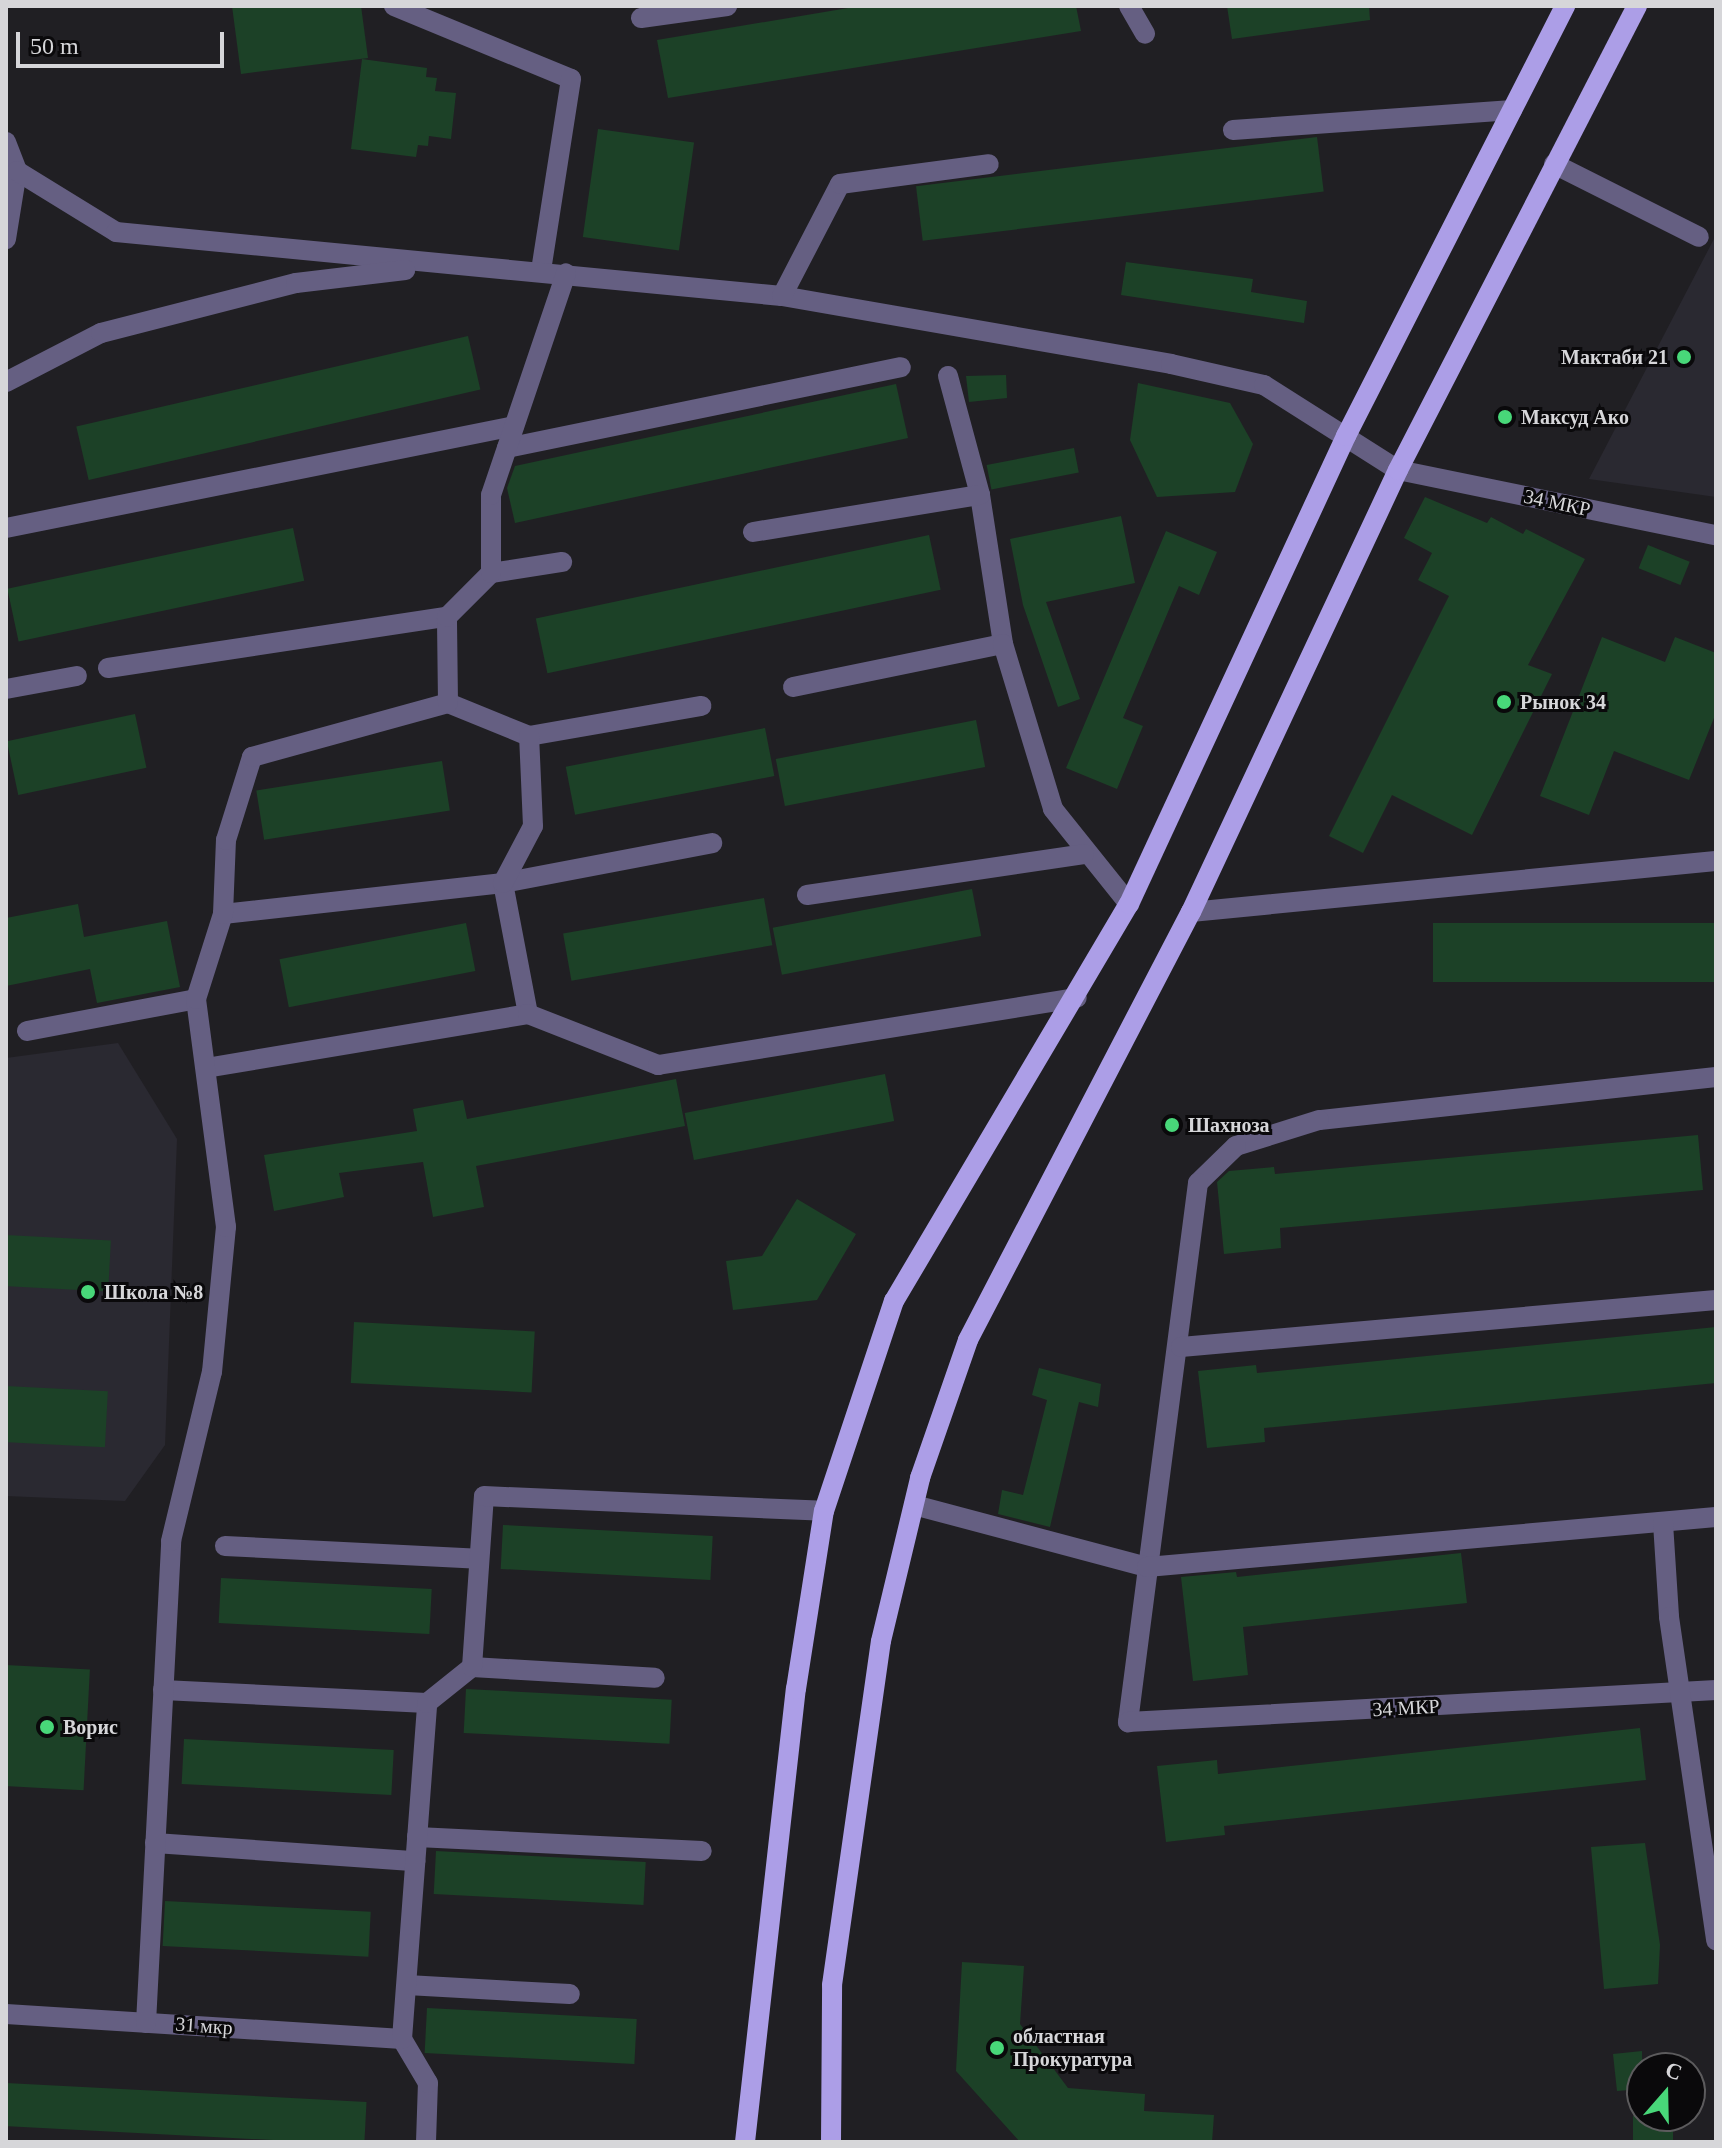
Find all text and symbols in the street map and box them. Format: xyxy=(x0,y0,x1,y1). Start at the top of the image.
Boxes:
scale bar xyxy=(20,16,228,66)
text: 50 m xyxy=(30,33,79,59)
place label: Мактаби 21 xyxy=(1561,345,1668,369)
marker: Мактаби 21 xyxy=(1675,348,1693,366)
place label: Максуд Ако xyxy=(1521,405,1629,429)
marker: Максуд Ако xyxy=(1496,408,1514,426)
street label: 34 МКР xyxy=(1522,484,1592,522)
place label: Рынок 34 xyxy=(1520,690,1606,714)
marker: Рынок 34 xyxy=(1495,693,1513,711)
place label: Шахноза xyxy=(1188,1113,1270,1137)
marker: Шахноза xyxy=(1163,1116,1181,1134)
place label: Школа №8 xyxy=(104,1280,203,1304)
marker: Школа №8 xyxy=(79,1283,97,1301)
street label: 34 МКР xyxy=(1372,1694,1440,1722)
place label: Ворис xyxy=(63,1715,118,1739)
marker: Ворис xyxy=(38,1718,56,1736)
street label: 31 мкр xyxy=(175,2012,233,2040)
place label: областная Прокуратура xyxy=(1013,2024,1132,2071)
marker: областная Прокуратура xyxy=(988,2039,1006,2057)
north arrow xyxy=(1626,2052,1706,2132)
text: С xyxy=(1662,2056,1685,2085)

